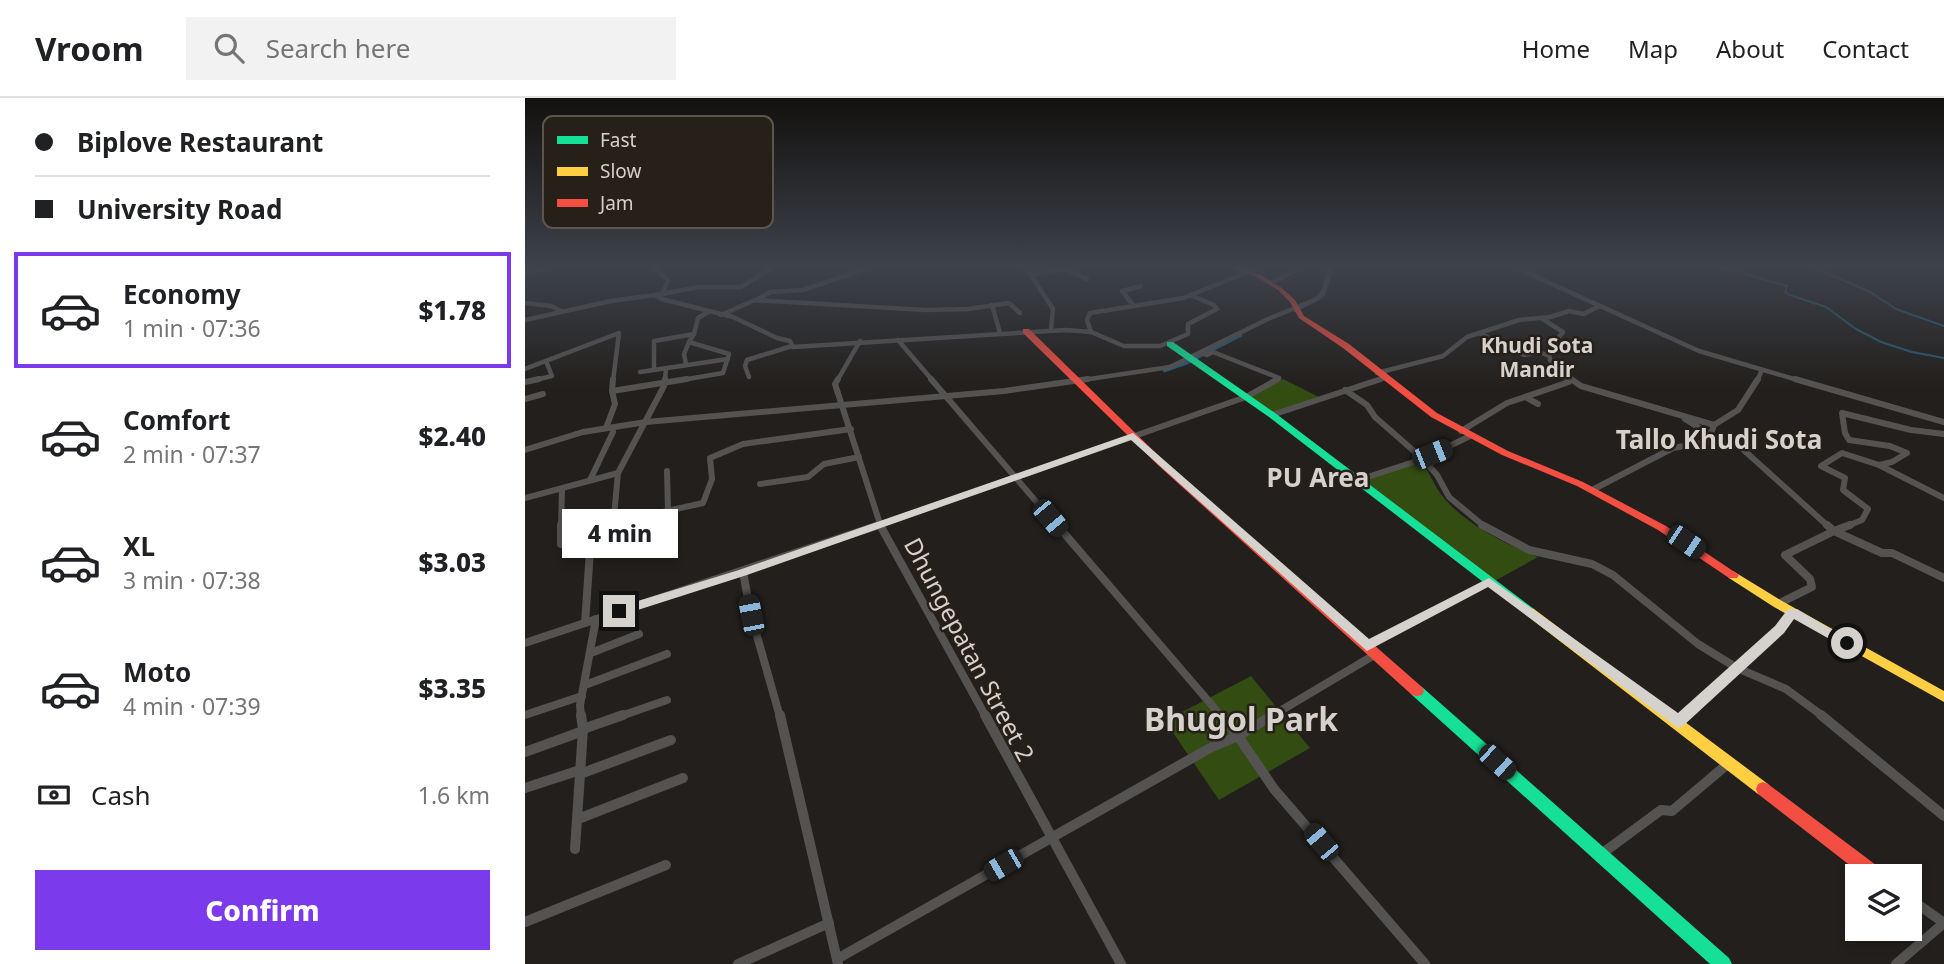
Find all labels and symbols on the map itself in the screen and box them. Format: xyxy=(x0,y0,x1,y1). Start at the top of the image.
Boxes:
legend xyxy=(543,116,773,228)
text: Fast xyxy=(600,127,637,153)
text: Slow xyxy=(600,158,641,184)
text: Jam xyxy=(598,190,634,216)
district label: Khudi Sota Mandir xyxy=(1481,331,1593,383)
district label: Tallo Khudi Sota xyxy=(1616,421,1822,457)
car xyxy=(1409,436,1456,472)
district label: PU Area xyxy=(1267,459,1369,495)
car xyxy=(1029,495,1072,541)
callout: 4 min xyxy=(561,510,677,559)
car xyxy=(1663,522,1710,562)
street label: Dhungepatan Street 2 xyxy=(897,531,1043,767)
car xyxy=(737,592,766,638)
route end xyxy=(603,595,635,627)
route start xyxy=(1831,627,1863,659)
district label: Bhugol Park xyxy=(1144,697,1338,740)
car xyxy=(1475,740,1520,784)
car xyxy=(1300,819,1343,865)
car xyxy=(980,845,1027,885)

